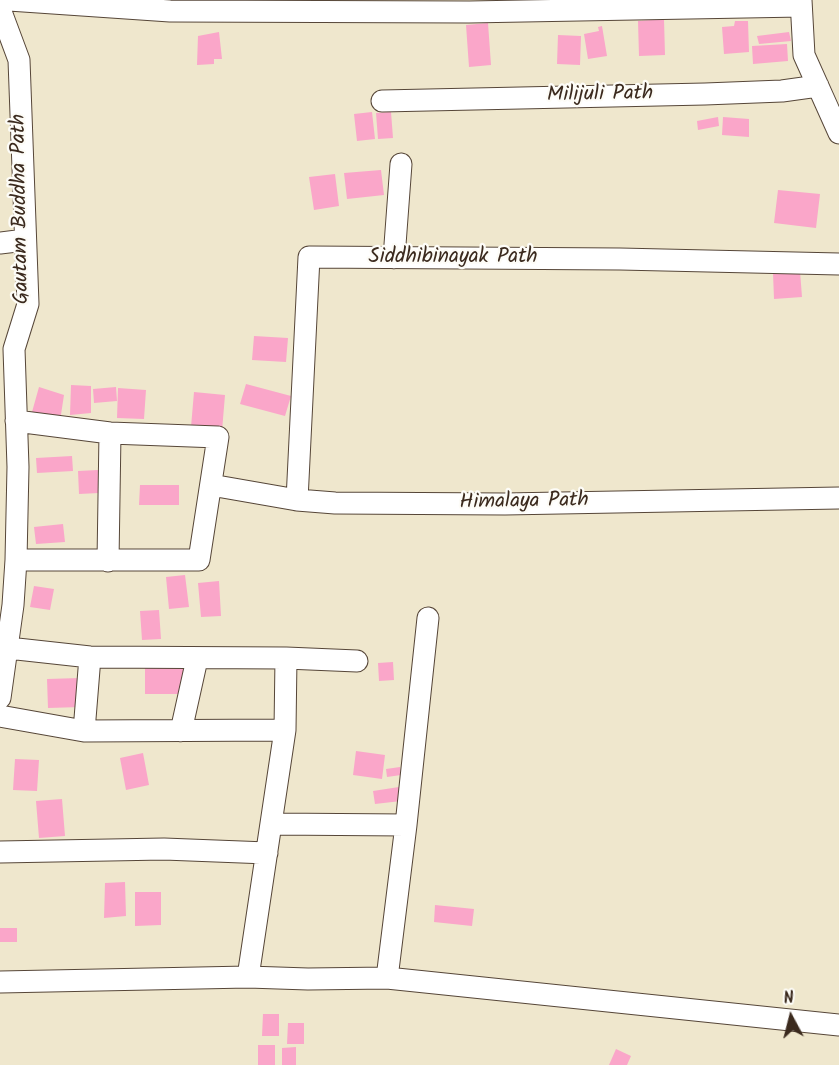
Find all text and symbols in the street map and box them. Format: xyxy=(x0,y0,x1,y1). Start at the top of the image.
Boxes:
street label: Milijuli Path xyxy=(547,82,653,110)
street label: Gautam Buddha Path xyxy=(8,114,36,304)
street label: Siddhibinayak Path xyxy=(368,245,538,271)
street label: Himalaya Path xyxy=(459,489,589,517)
text: N xyxy=(782,986,795,1012)
north arrow xyxy=(761,987,821,1047)

